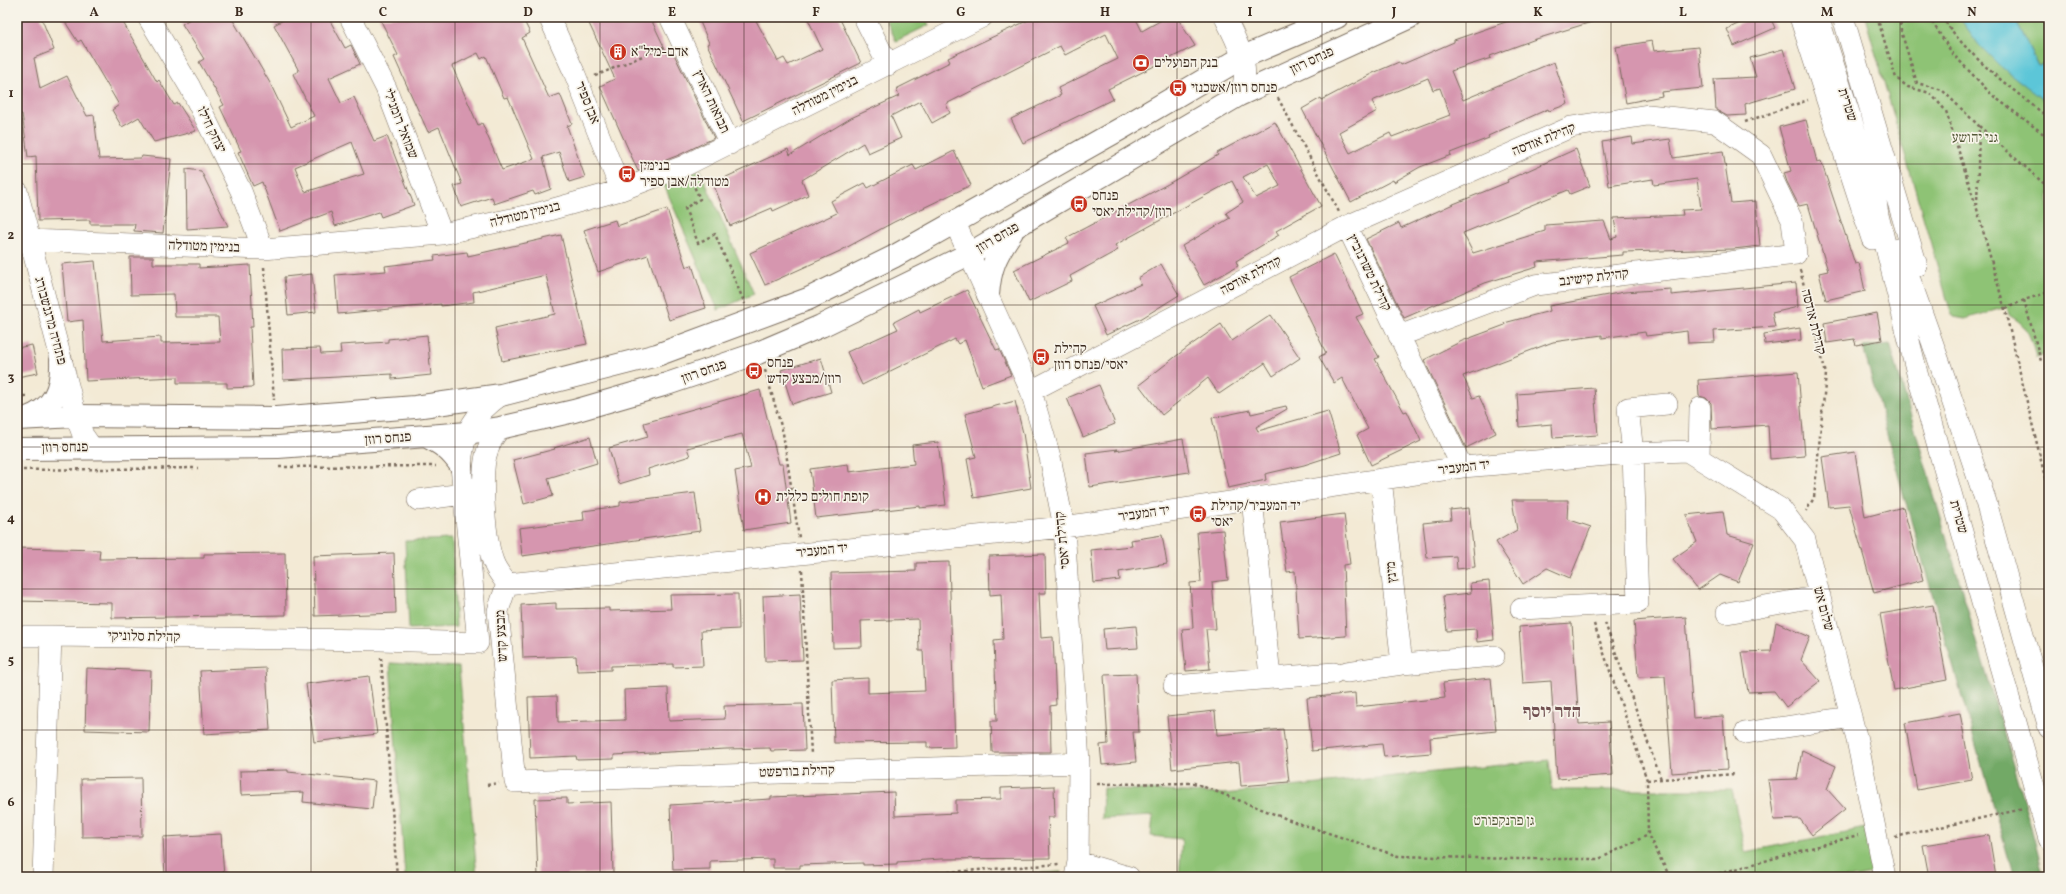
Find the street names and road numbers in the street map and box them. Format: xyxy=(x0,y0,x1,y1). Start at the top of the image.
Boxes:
street label: פנחס רוזן xyxy=(1287,43,1337,79)
street label: תבואות הארץ xyxy=(688,67,734,137)
street label: בנימין מטודלה xyxy=(789,71,862,121)
street label: אבן ספיר xyxy=(570,79,604,127)
street label: שמואל רומנילי xyxy=(378,86,422,162)
street label: שטרית xyxy=(1833,86,1861,125)
street label: יצחק חילו xyxy=(192,103,231,157)
street label: קהילת אודסה xyxy=(1509,119,1579,161)
street label: בנימין מטודלה xyxy=(488,197,562,233)
street label: פנחס רוזן xyxy=(973,218,1023,258)
street label: קהילת טשרנוביץ xyxy=(1342,231,1396,315)
street label: בנימין מטודלה xyxy=(168,236,241,258)
street label: קהילת אודסה xyxy=(1217,252,1285,300)
street label: קהילת קישינב xyxy=(1558,264,1630,292)
street label: פתחיה מרגנשבורג xyxy=(29,275,71,367)
street label: קהילת אודסה xyxy=(1796,287,1830,357)
street label: פנחס רוזן xyxy=(679,355,729,389)
street label: פנחס רוזן xyxy=(364,428,412,450)
street label: פנחס רוזן xyxy=(42,438,88,458)
street label: יד המעביר xyxy=(1437,455,1491,481)
street label: שטרית xyxy=(1944,498,1972,536)
street label: יד המעביר xyxy=(1117,501,1171,527)
street label: קהילת יאסי xyxy=(1051,510,1075,570)
street label: יד המעביר xyxy=(795,539,849,563)
street label: מינץ xyxy=(1381,560,1403,584)
street label: שלום אש xyxy=(1808,585,1838,634)
street label: מבצע קדש xyxy=(491,609,513,663)
street label: קהילת סלוניקי xyxy=(108,627,180,647)
street label: קהילת בודפשט xyxy=(759,761,835,783)

